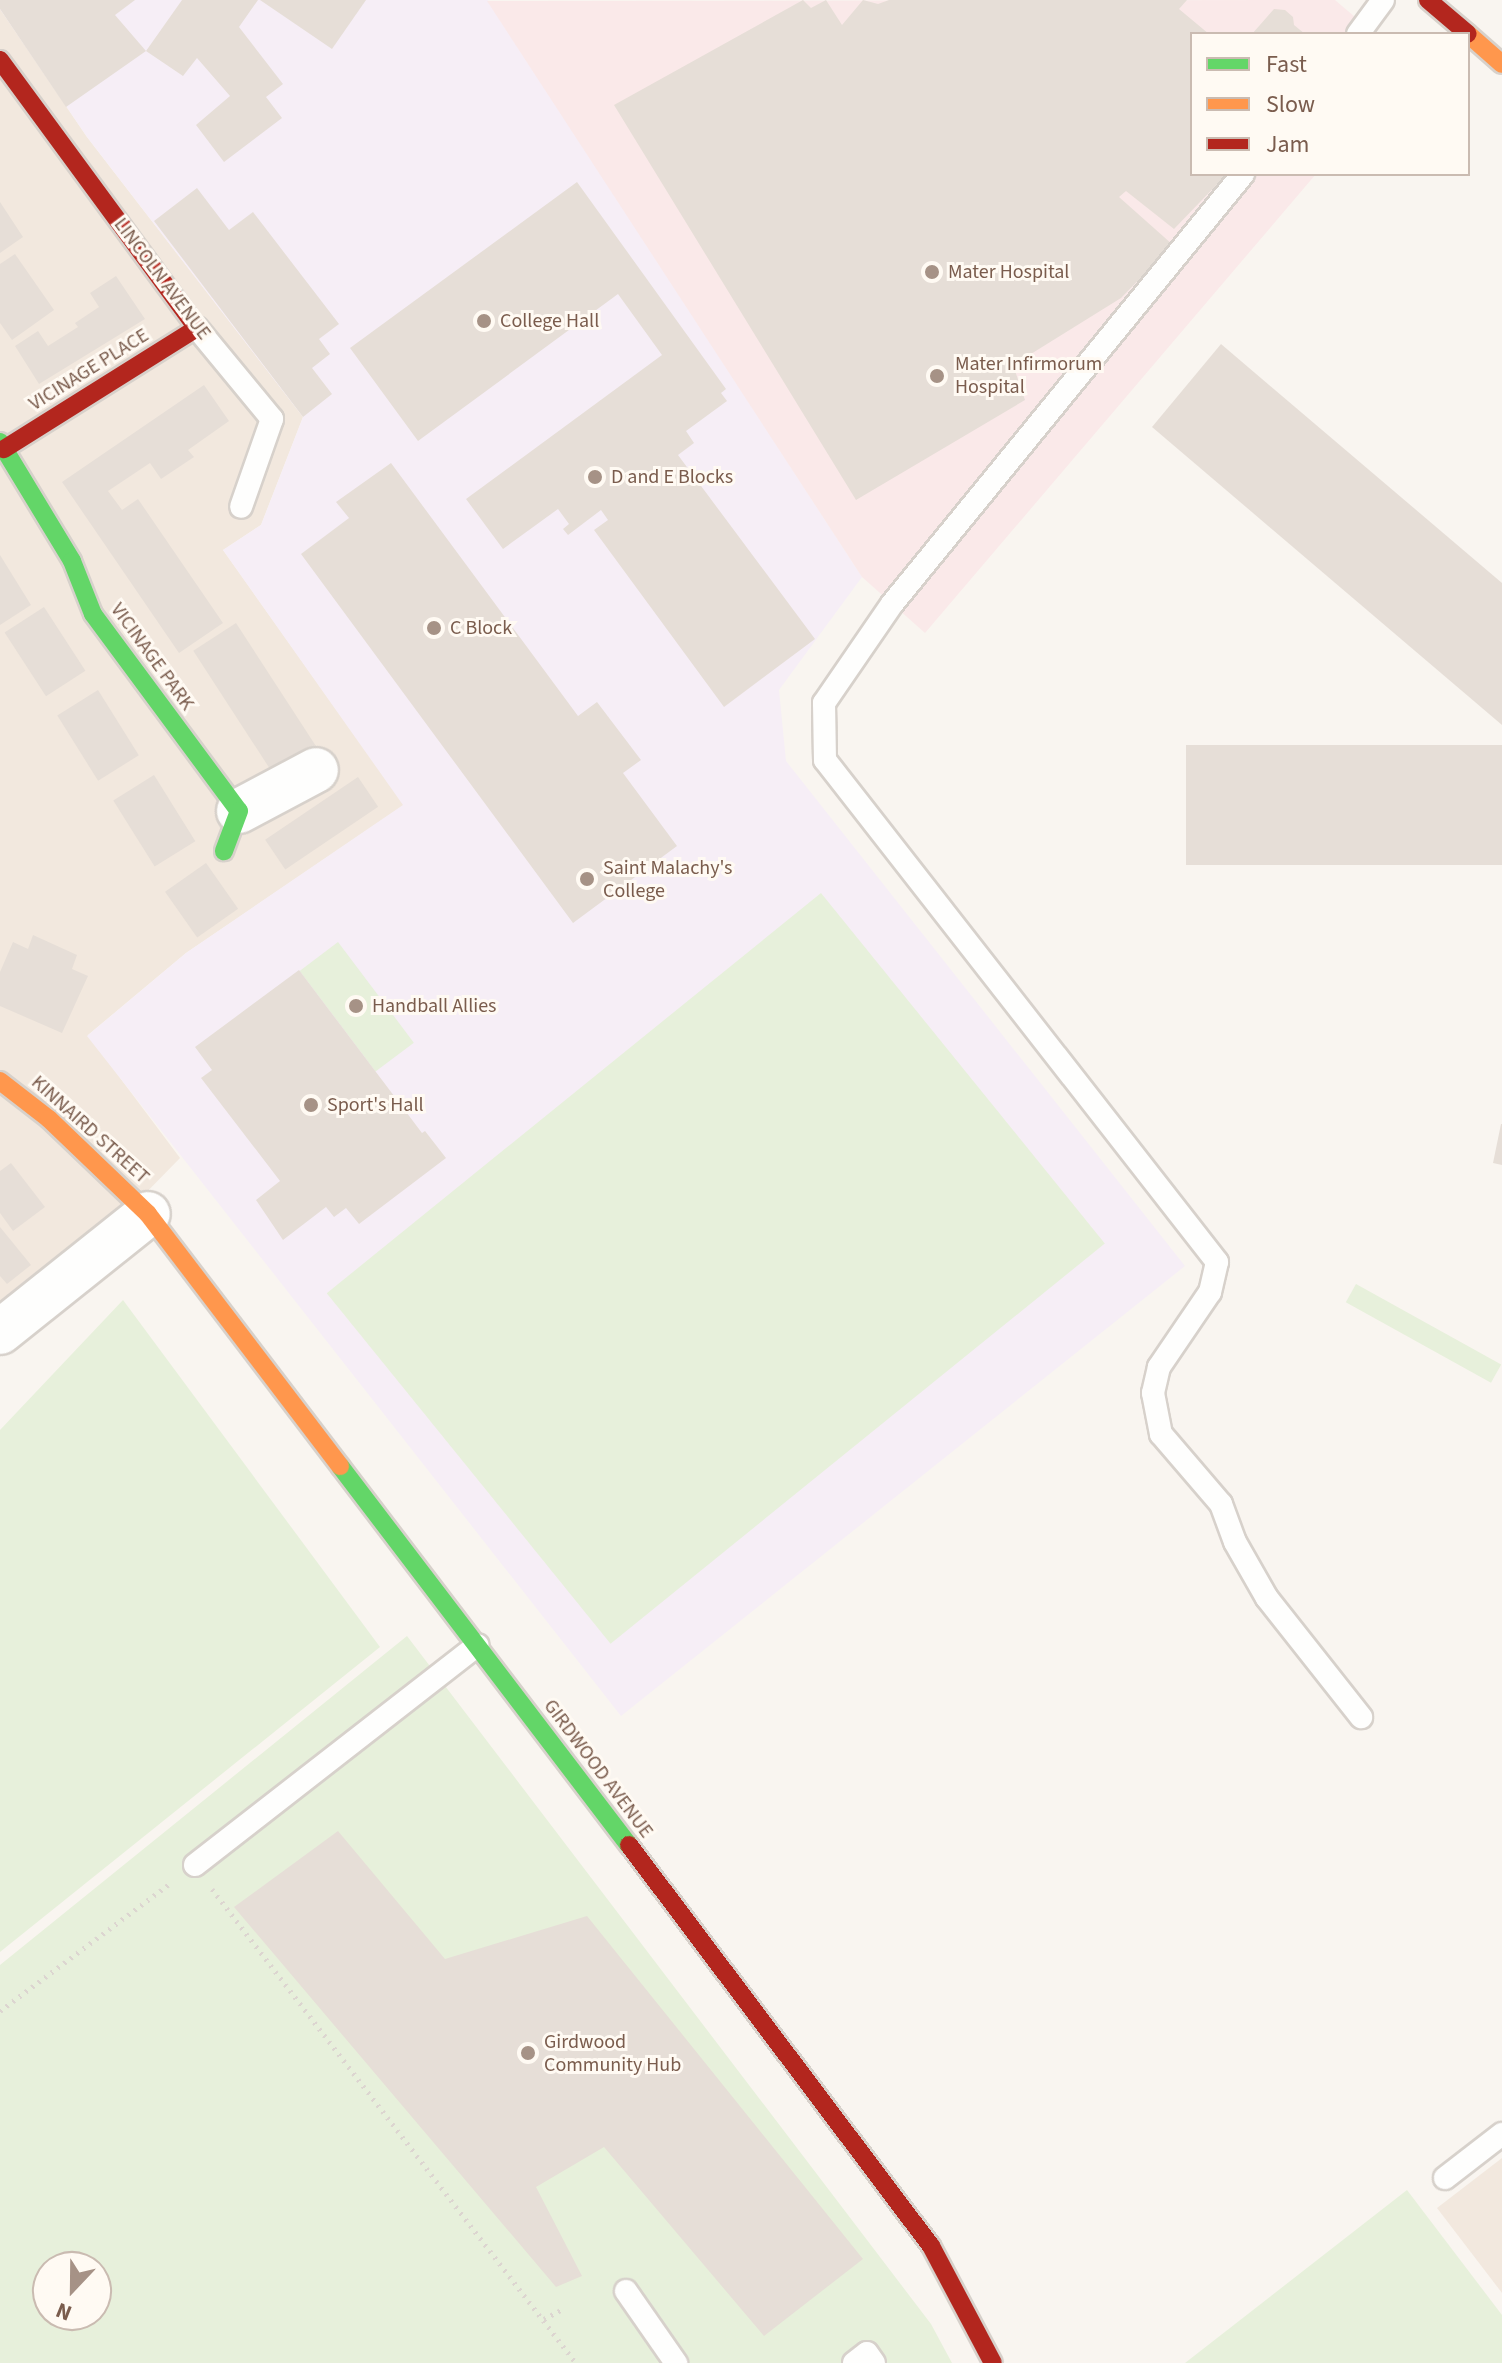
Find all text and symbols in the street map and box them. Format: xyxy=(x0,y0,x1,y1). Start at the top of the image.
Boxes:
legend xyxy=(1190,32,1470,176)
text: Fast xyxy=(1266,47,1307,82)
text: Slow xyxy=(1266,87,1315,122)
text: Jam xyxy=(1266,127,1310,162)
street label: LINCOLN AVENUE xyxy=(108,213,216,345)
place label: Mater Hospital xyxy=(948,260,1069,284)
marker: Mater Hospital xyxy=(923,263,941,281)
place label: College Hall xyxy=(500,309,599,333)
marker: College Hall xyxy=(475,312,493,330)
street label: VICINAGE PLACE xyxy=(25,324,153,416)
place label: Mater Infirmorum Hospital xyxy=(955,352,1102,399)
marker: Mater Infirmorum Hospital xyxy=(926,365,948,387)
place label: D and E Blocks xyxy=(611,465,733,489)
marker: D and E Blocks xyxy=(586,468,604,486)
street label: VICINAGE PARK xyxy=(105,599,199,715)
place label: C Block xyxy=(450,616,512,640)
marker: C Block xyxy=(425,619,443,637)
place label: Saint Malachy's College xyxy=(603,856,732,903)
marker: Saint Malachy's College xyxy=(578,870,596,888)
place label: Handball Allies xyxy=(372,994,497,1018)
marker: Handball Allies xyxy=(347,997,365,1015)
street label: KINNAIRD STREET xyxy=(26,1071,154,1189)
place label: Sport's Hall xyxy=(327,1093,424,1117)
marker: Sport's Hall xyxy=(302,1096,320,1114)
street label: GIRDWOOD AVENUE xyxy=(538,1695,658,1843)
place label: Girdwood Community Hub xyxy=(544,2030,681,2077)
marker: Girdwood Community Hub xyxy=(519,2044,537,2062)
north arrow xyxy=(32,2251,112,2331)
text: N xyxy=(51,2294,77,2329)

